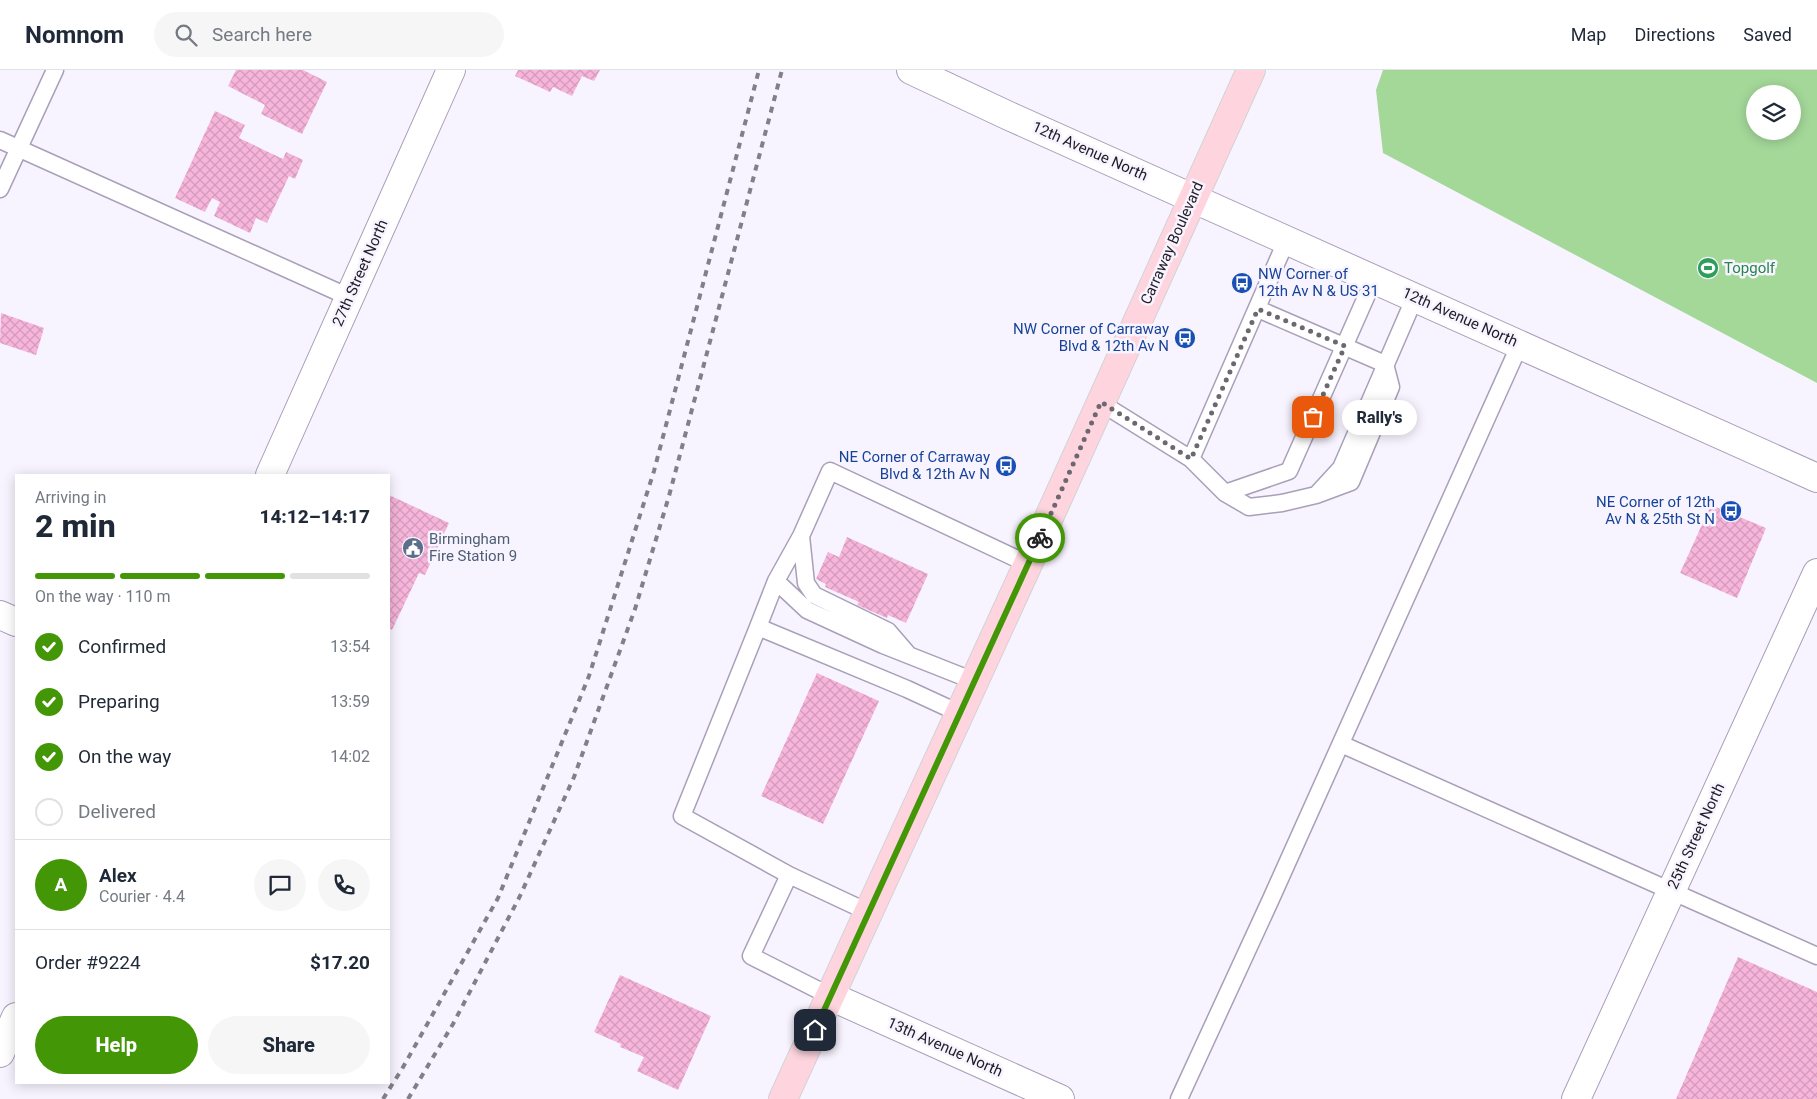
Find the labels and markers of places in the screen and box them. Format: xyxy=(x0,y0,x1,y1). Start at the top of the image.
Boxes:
sports icon: Topgolf xyxy=(1696,256,1720,280)
place label: Topgolf xyxy=(1724,259,1776,277)
place label: NW Corner of 12th Av N & US 31 xyxy=(1258,265,1379,300)
bus stop icon: NW Corner of 12th Av N & US 31 xyxy=(1230,271,1254,295)
place label: NW Corner of Carraway Blvd & 12th Av N xyxy=(1013,320,1169,355)
bus stop icon: NW Corner of Carraway Blvd & 12th Av N xyxy=(1173,326,1197,350)
pin xyxy=(1292,396,1334,438)
callout: Rally's xyxy=(1343,400,1418,434)
place label: NE Corner of Carraway Blvd & 12th Av N xyxy=(839,448,990,483)
bus stop icon: NE Corner of Carraway Blvd & 12th Av N xyxy=(994,454,1018,478)
place label: NE Corner of 12th Av N & 25th St N xyxy=(1596,493,1715,528)
bus stop icon: NE Corner of 12th Av N & 25th St N xyxy=(1719,499,1743,523)
place label: Birmingham Fire Station 9 xyxy=(429,530,517,565)
public building icon: Birmingham Fire Station 9 xyxy=(401,536,425,560)
pin xyxy=(794,1009,836,1051)

